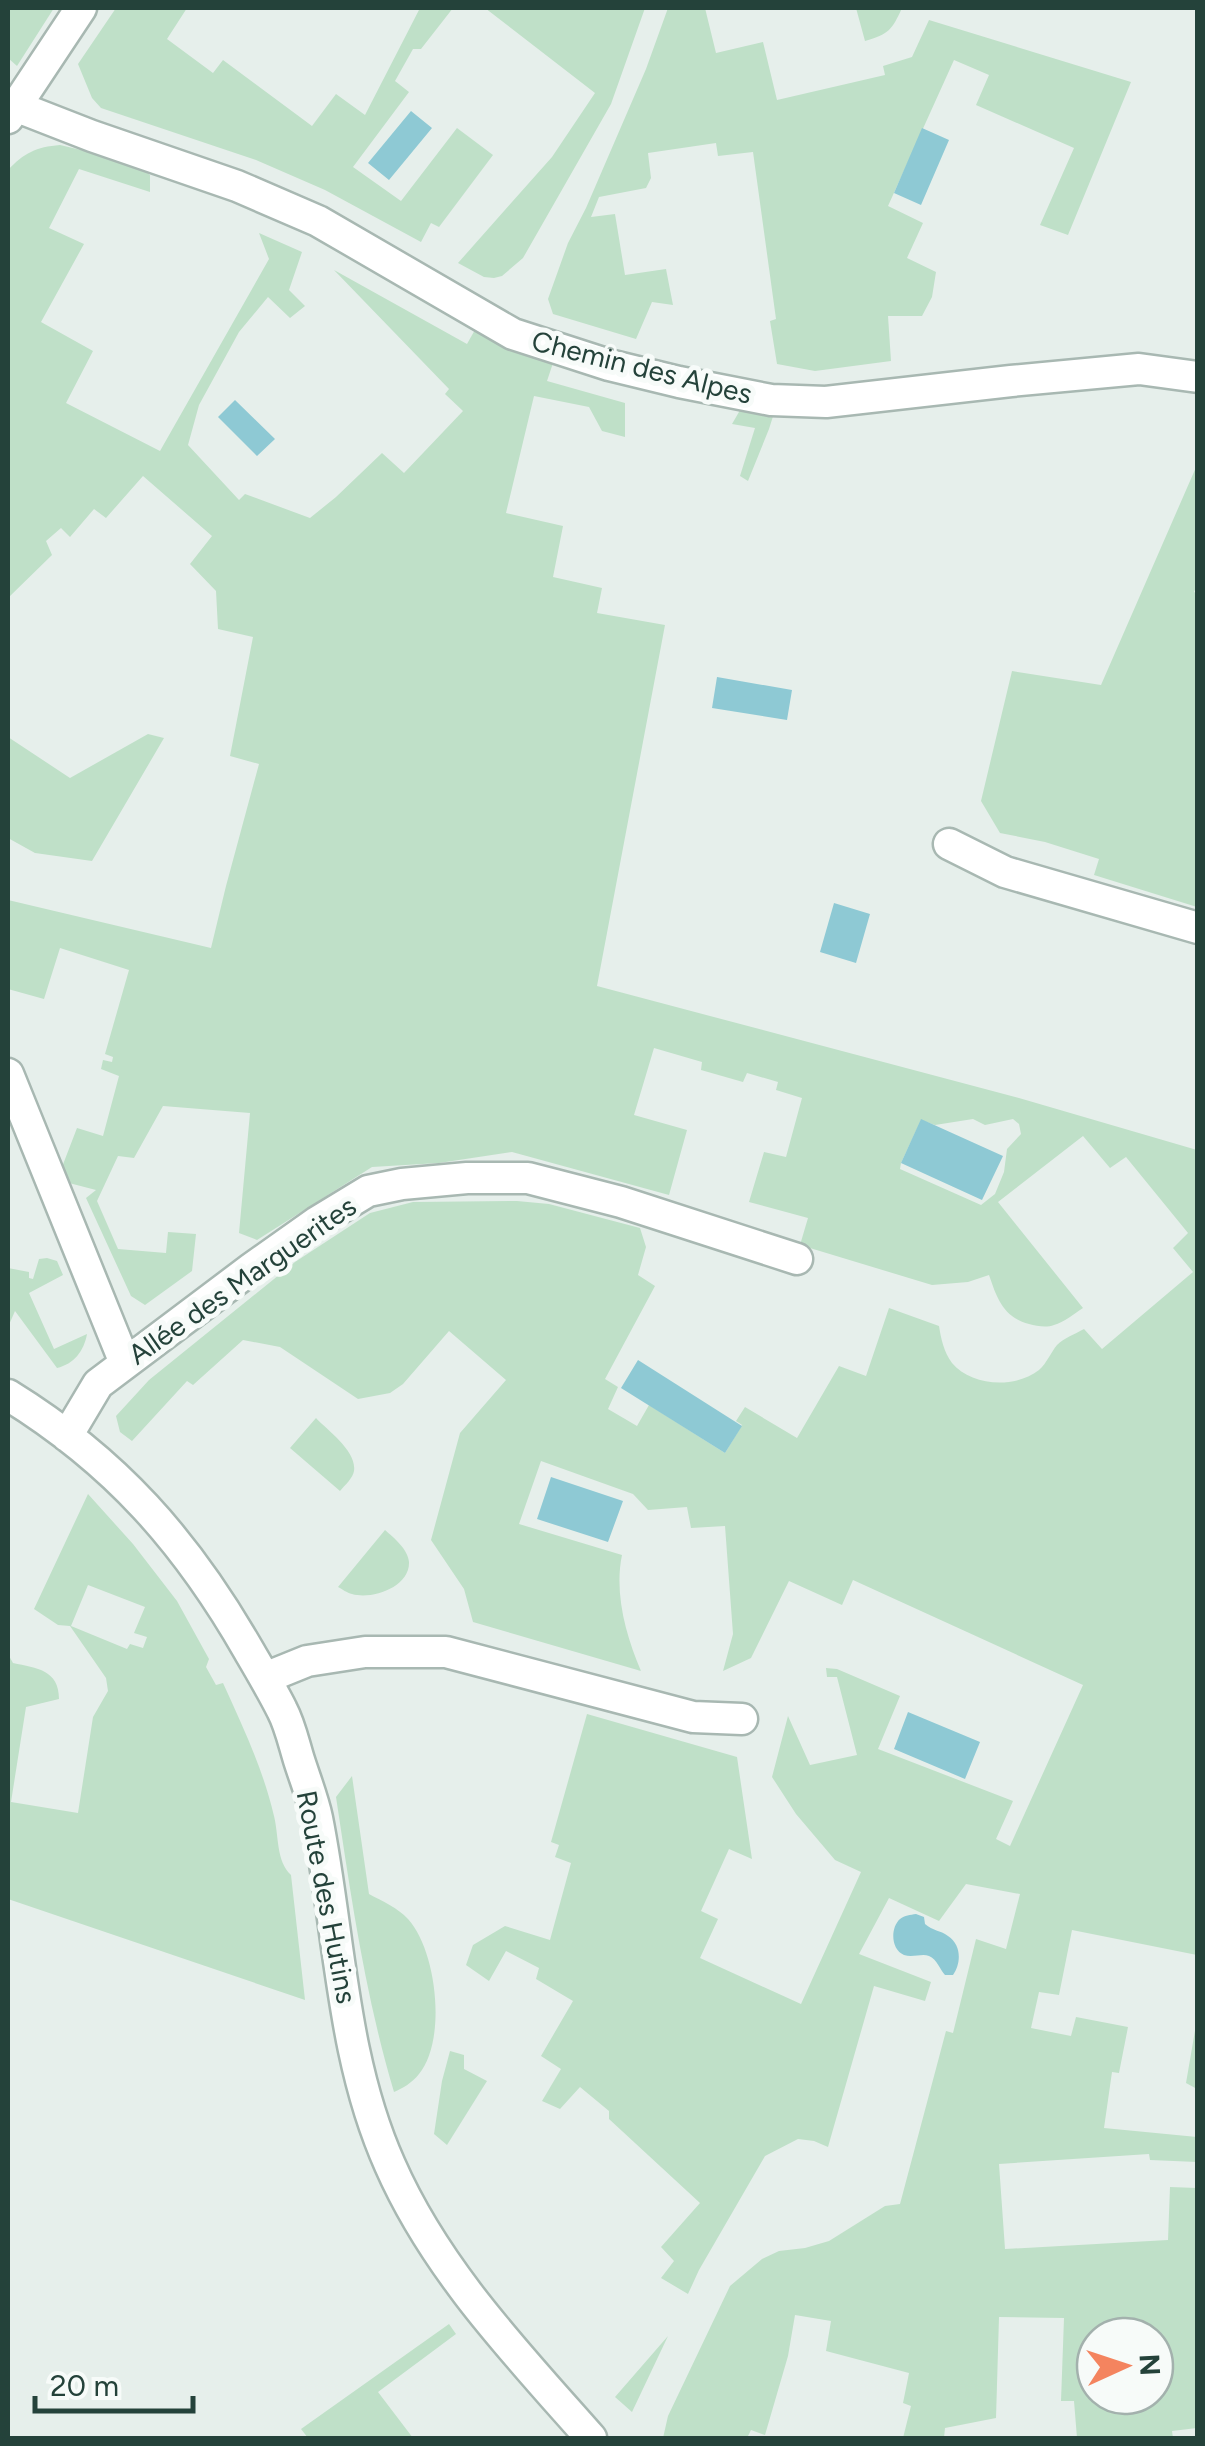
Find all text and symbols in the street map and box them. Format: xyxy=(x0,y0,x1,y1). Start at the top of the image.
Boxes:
street label: Chemin des Alpes xyxy=(528,323,756,411)
street label: Allée des Marguerites xyxy=(122,1189,362,1371)
street label: Route des Hutins xyxy=(290,1788,364,2006)
north arrow xyxy=(1075,2316,1175,2416)
scale bar xyxy=(35,2351,192,2413)
text: N xyxy=(1132,2353,1168,2376)
text: 20 m xyxy=(50,2367,119,2404)

